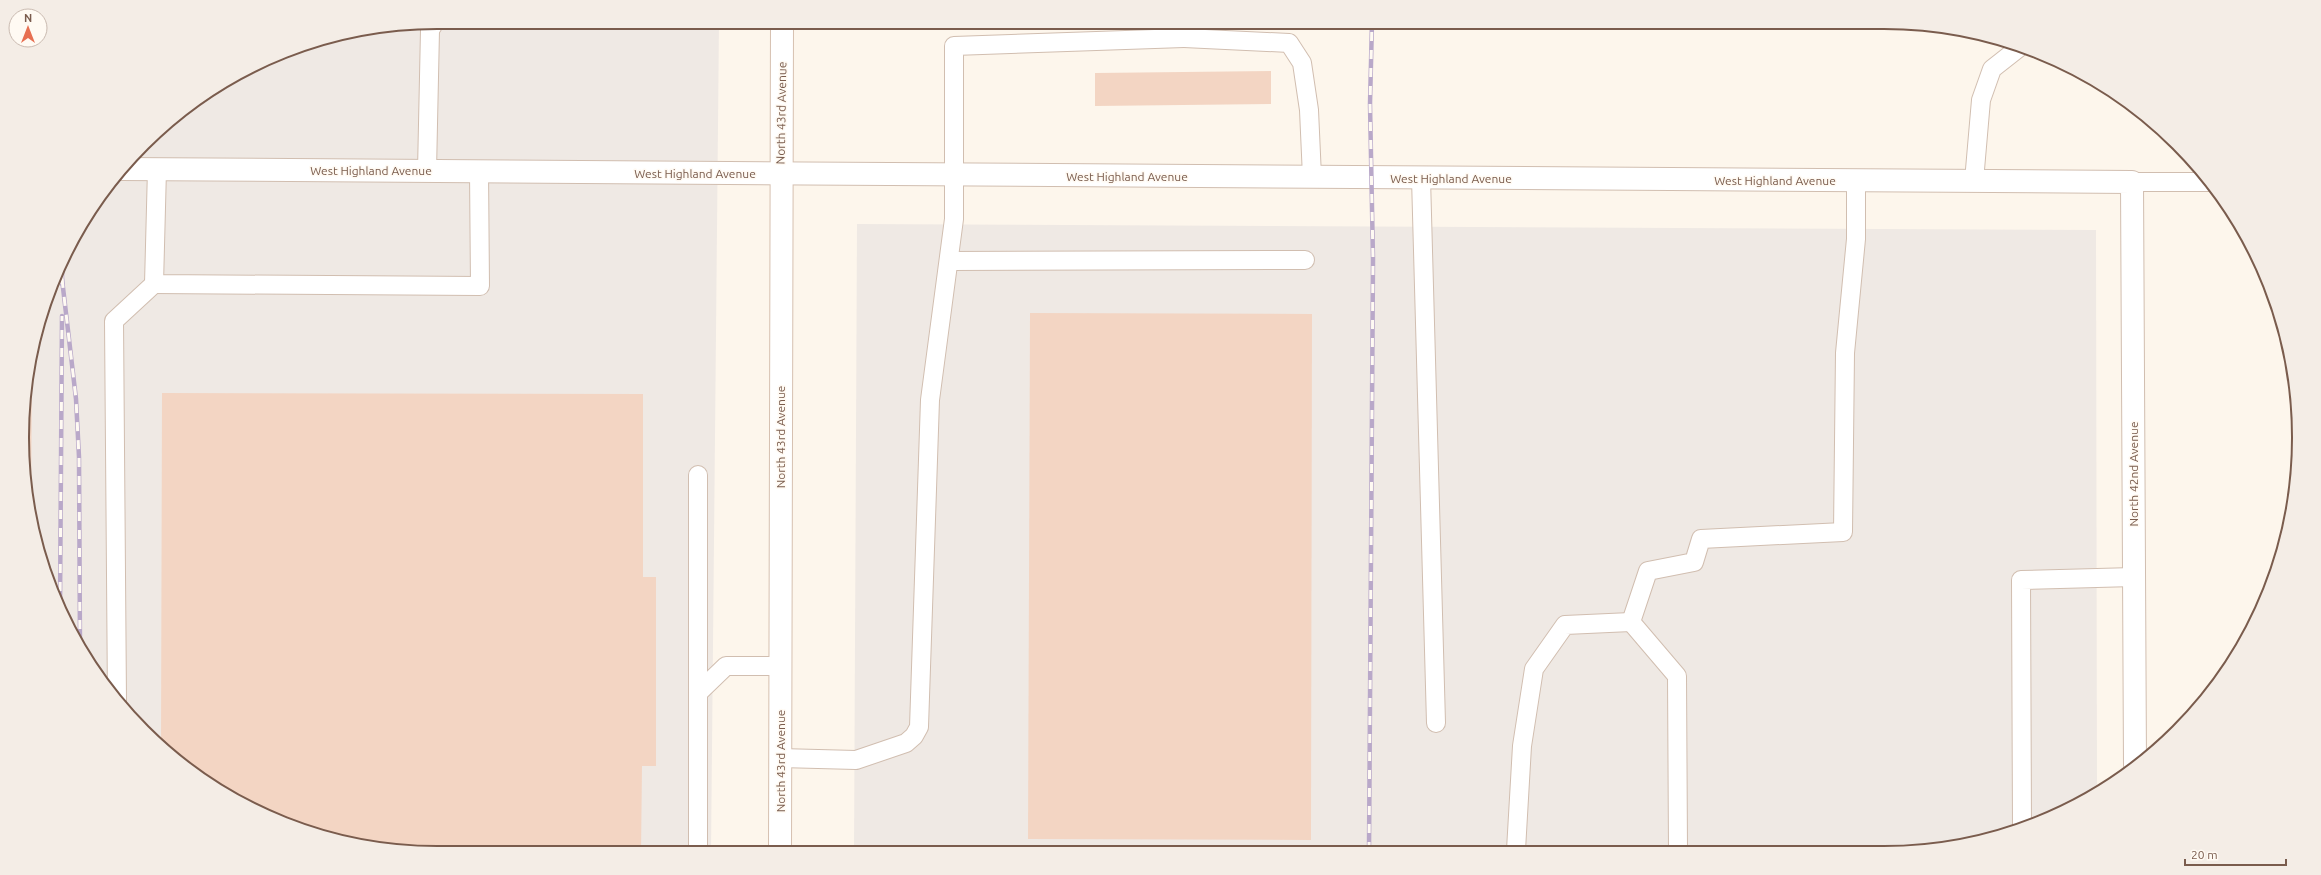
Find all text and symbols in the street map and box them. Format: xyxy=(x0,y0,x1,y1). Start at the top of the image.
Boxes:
north arrow xyxy=(8,8,48,48)
text: N xyxy=(24,12,32,24)
street label: North 43rd Avenue xyxy=(774,62,788,164)
street label: West Highland Avenue xyxy=(310,164,432,177)
street label: West Highland Avenue xyxy=(634,167,756,180)
street label: West Highland Avenue xyxy=(1066,170,1188,183)
street label: West Highland Avenue xyxy=(1390,172,1512,185)
street label: West Highland Avenue xyxy=(1714,174,1836,187)
street label: North 43rd Avenue xyxy=(774,386,787,488)
street label: North 42nd Avenue xyxy=(2127,421,2140,527)
street label: North 43rd Avenue xyxy=(774,710,787,812)
scale bar xyxy=(2185,841,2286,867)
text: 20 m xyxy=(2191,848,2218,861)

